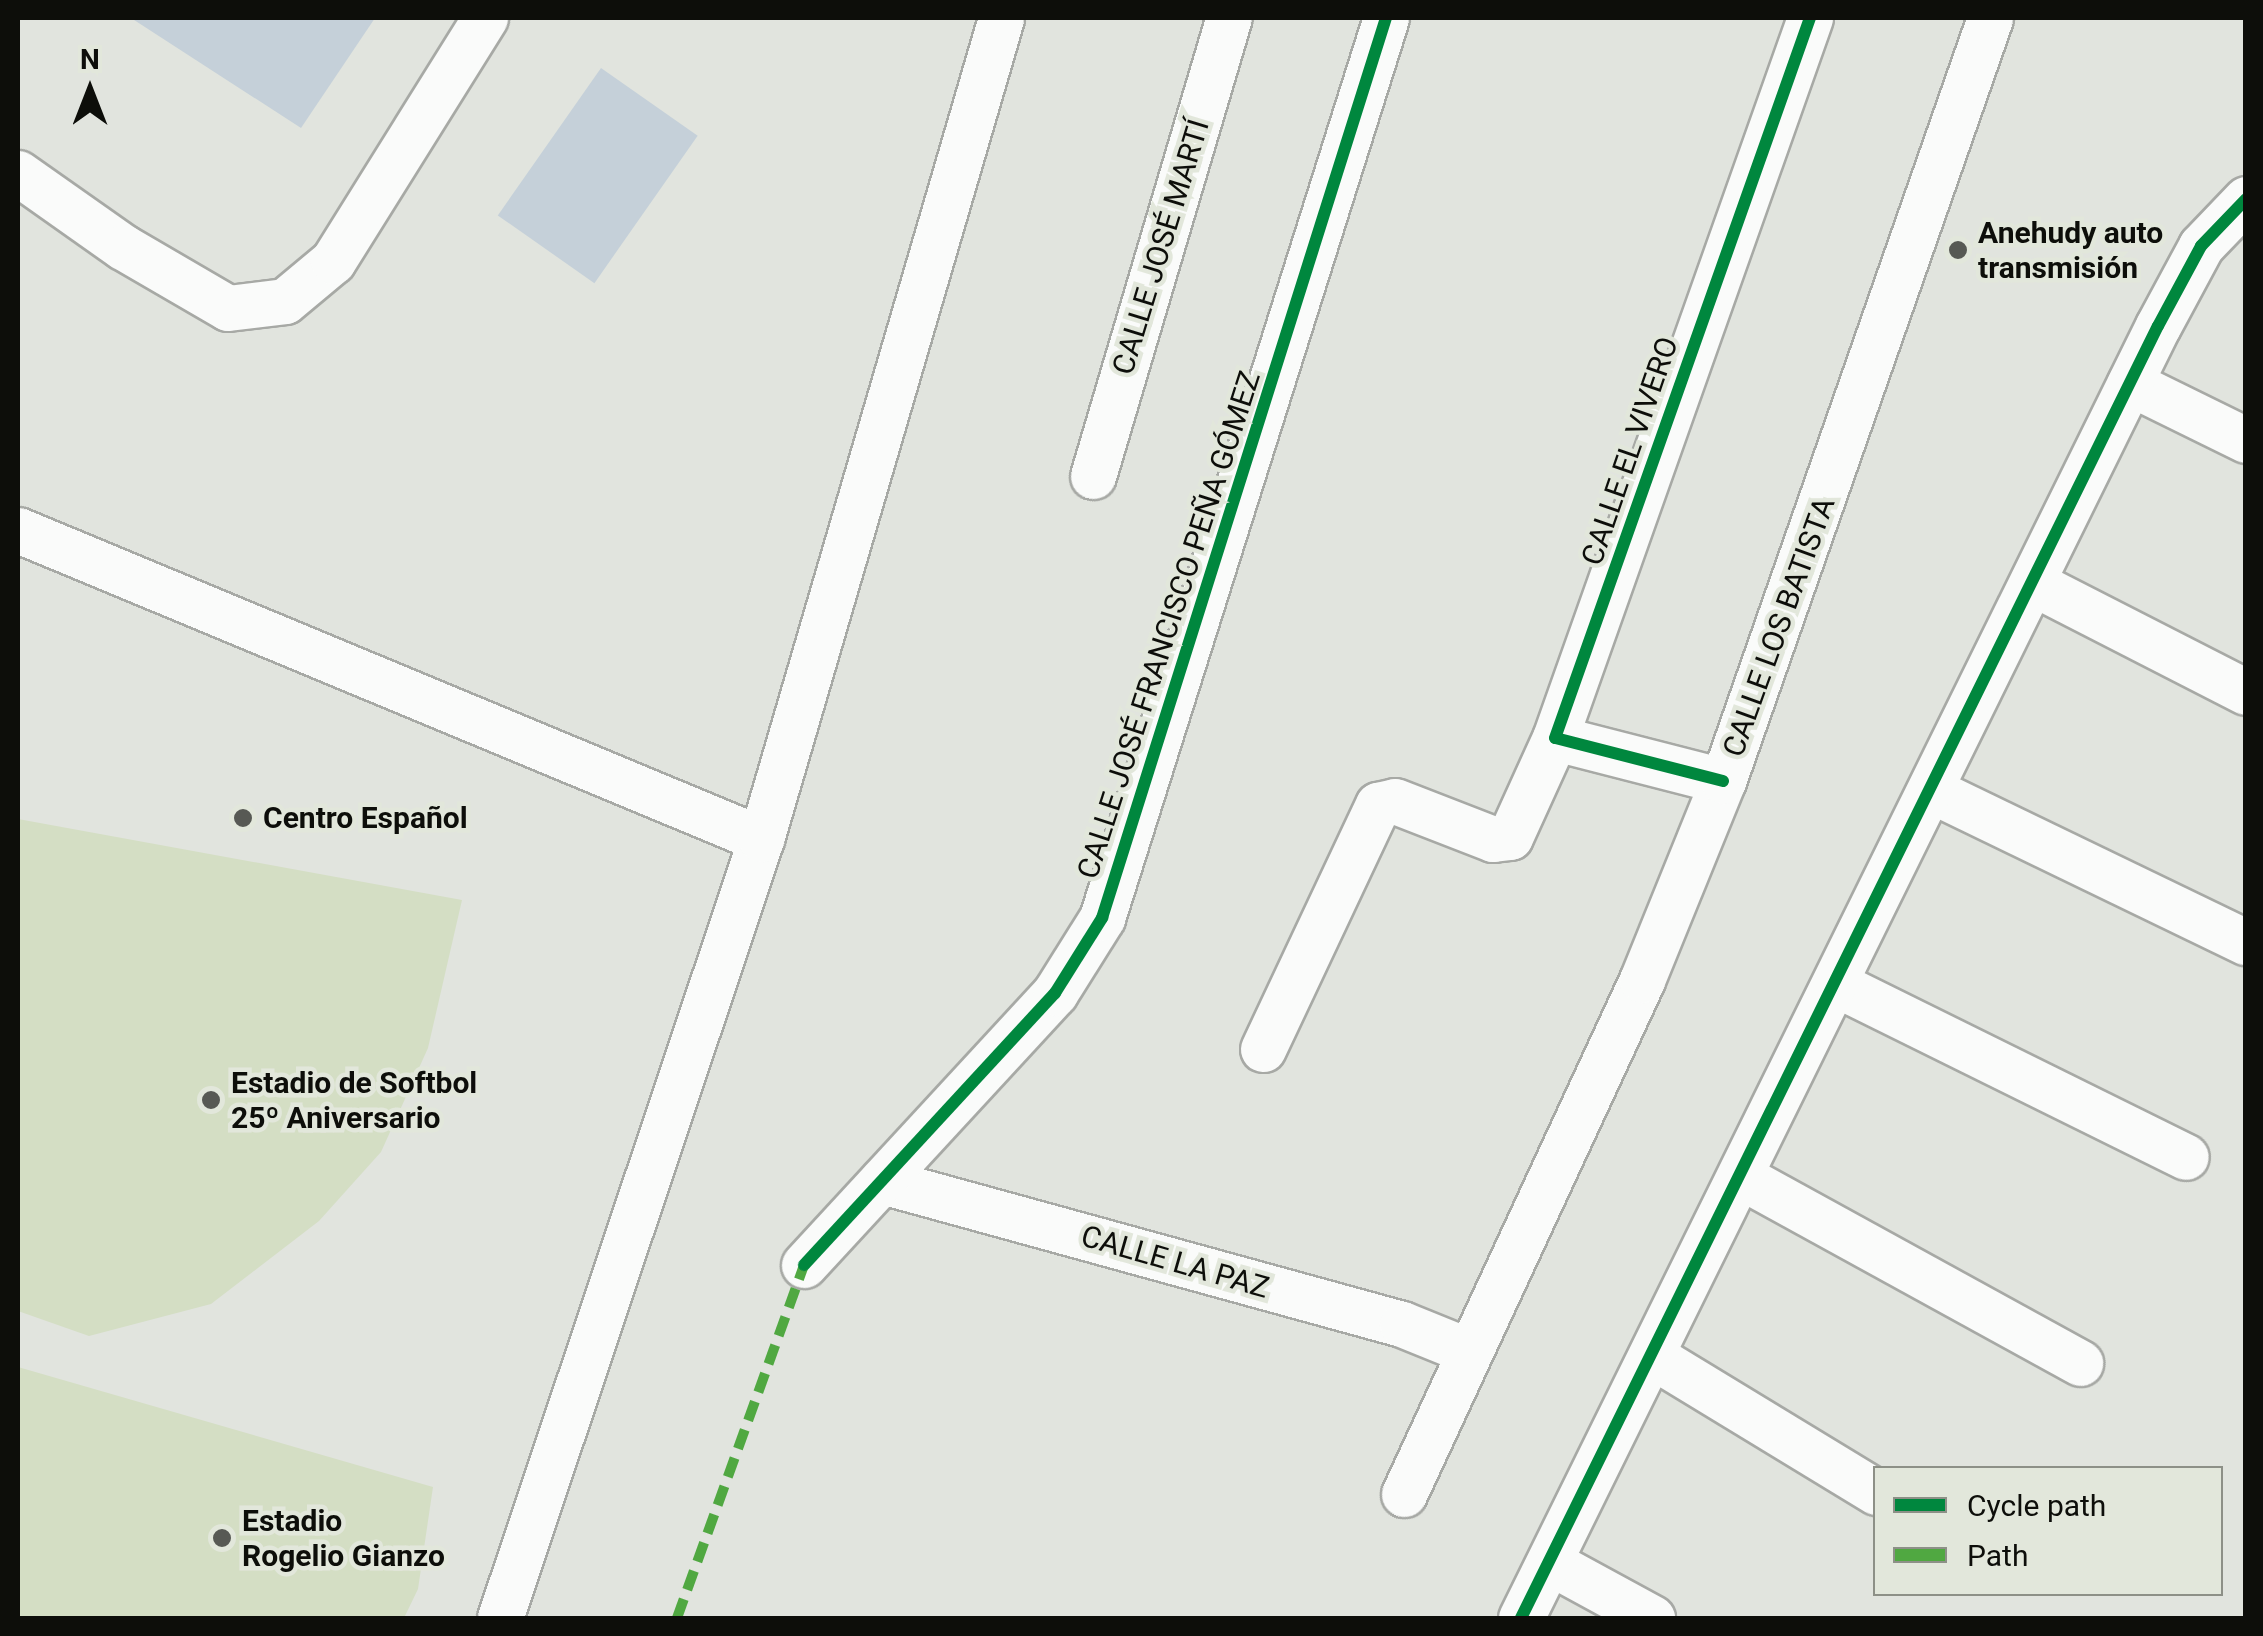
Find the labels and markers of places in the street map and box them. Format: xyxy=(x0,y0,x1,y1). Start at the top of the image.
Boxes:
place label: Anehudy auto transmisión xyxy=(1978,215,2163,286)
marker: Anehudy auto transmisión xyxy=(1947,239,1969,261)
place label: Centro Español xyxy=(263,800,468,836)
marker: Centro Español xyxy=(232,807,254,829)
place label: Estadio de Softbol 25º Aniversario xyxy=(231,1065,477,1136)
marker: Estadio de Softbol 25º Aniversario xyxy=(200,1089,222,1111)
place label: Estadio Rogelio Gianzo xyxy=(242,1503,445,1574)
marker: Estadio Rogelio Gianzo xyxy=(211,1527,233,1549)

